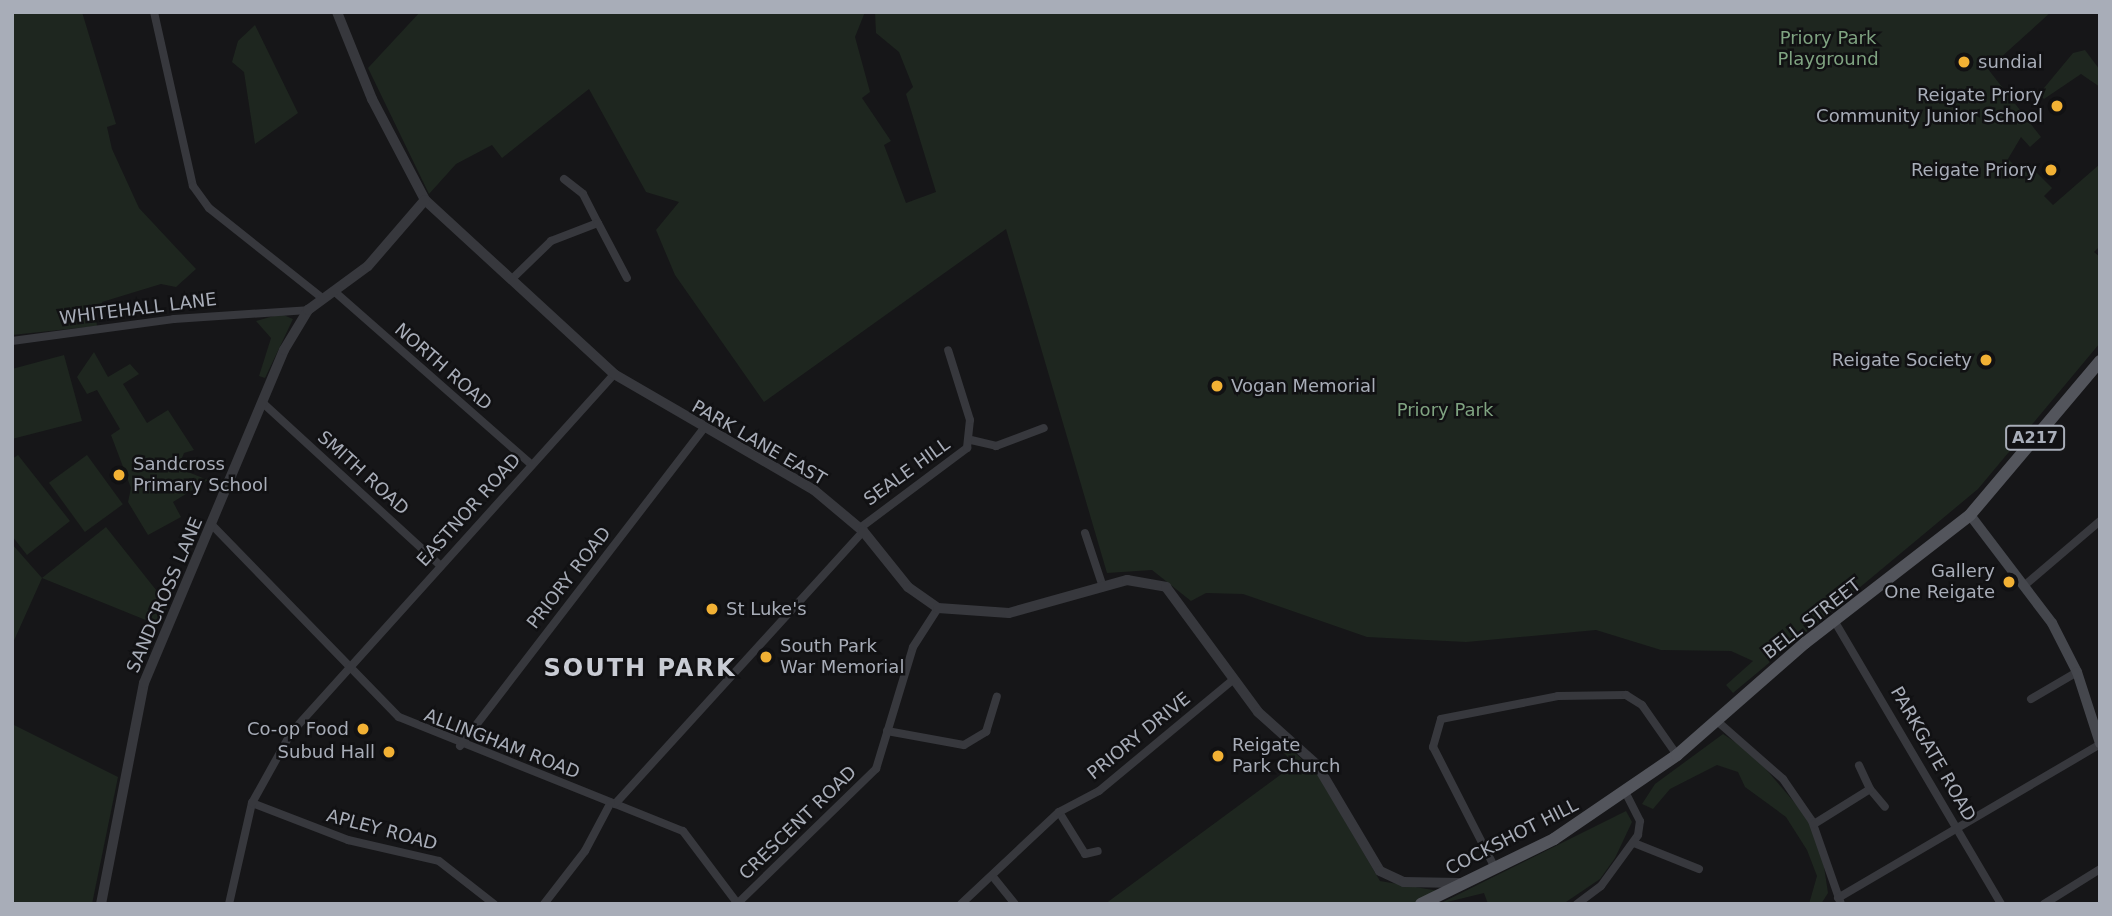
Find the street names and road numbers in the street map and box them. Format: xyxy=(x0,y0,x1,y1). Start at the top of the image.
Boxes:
street label: WHITEHALL LANE xyxy=(58,289,218,329)
street label: NORTH ROAD xyxy=(390,319,496,415)
street label: PARK LANE EAST xyxy=(688,396,830,490)
street label: SMITH ROAD xyxy=(313,426,413,520)
road number: A217 xyxy=(2004,426,2066,450)
street label: SEALE HILL xyxy=(860,434,954,510)
street label: EASTNOR ROAD xyxy=(413,449,525,571)
street label: SANDCROSS LANE xyxy=(122,514,208,676)
street label: PRIORY ROAD xyxy=(522,523,616,633)
street label: BELL STREET xyxy=(1759,574,1865,664)
street label: PARKGATE ROAD xyxy=(1886,683,1980,825)
street label: PRIORY DRIVE xyxy=(1083,688,1195,784)
street label: ALLINGHAM ROAD xyxy=(421,704,583,784)
street label: CRESCENT ROAD xyxy=(735,762,861,884)
street label: COCKSHOT HILL xyxy=(1442,794,1582,880)
street label: APLEY ROAD xyxy=(324,805,440,855)

